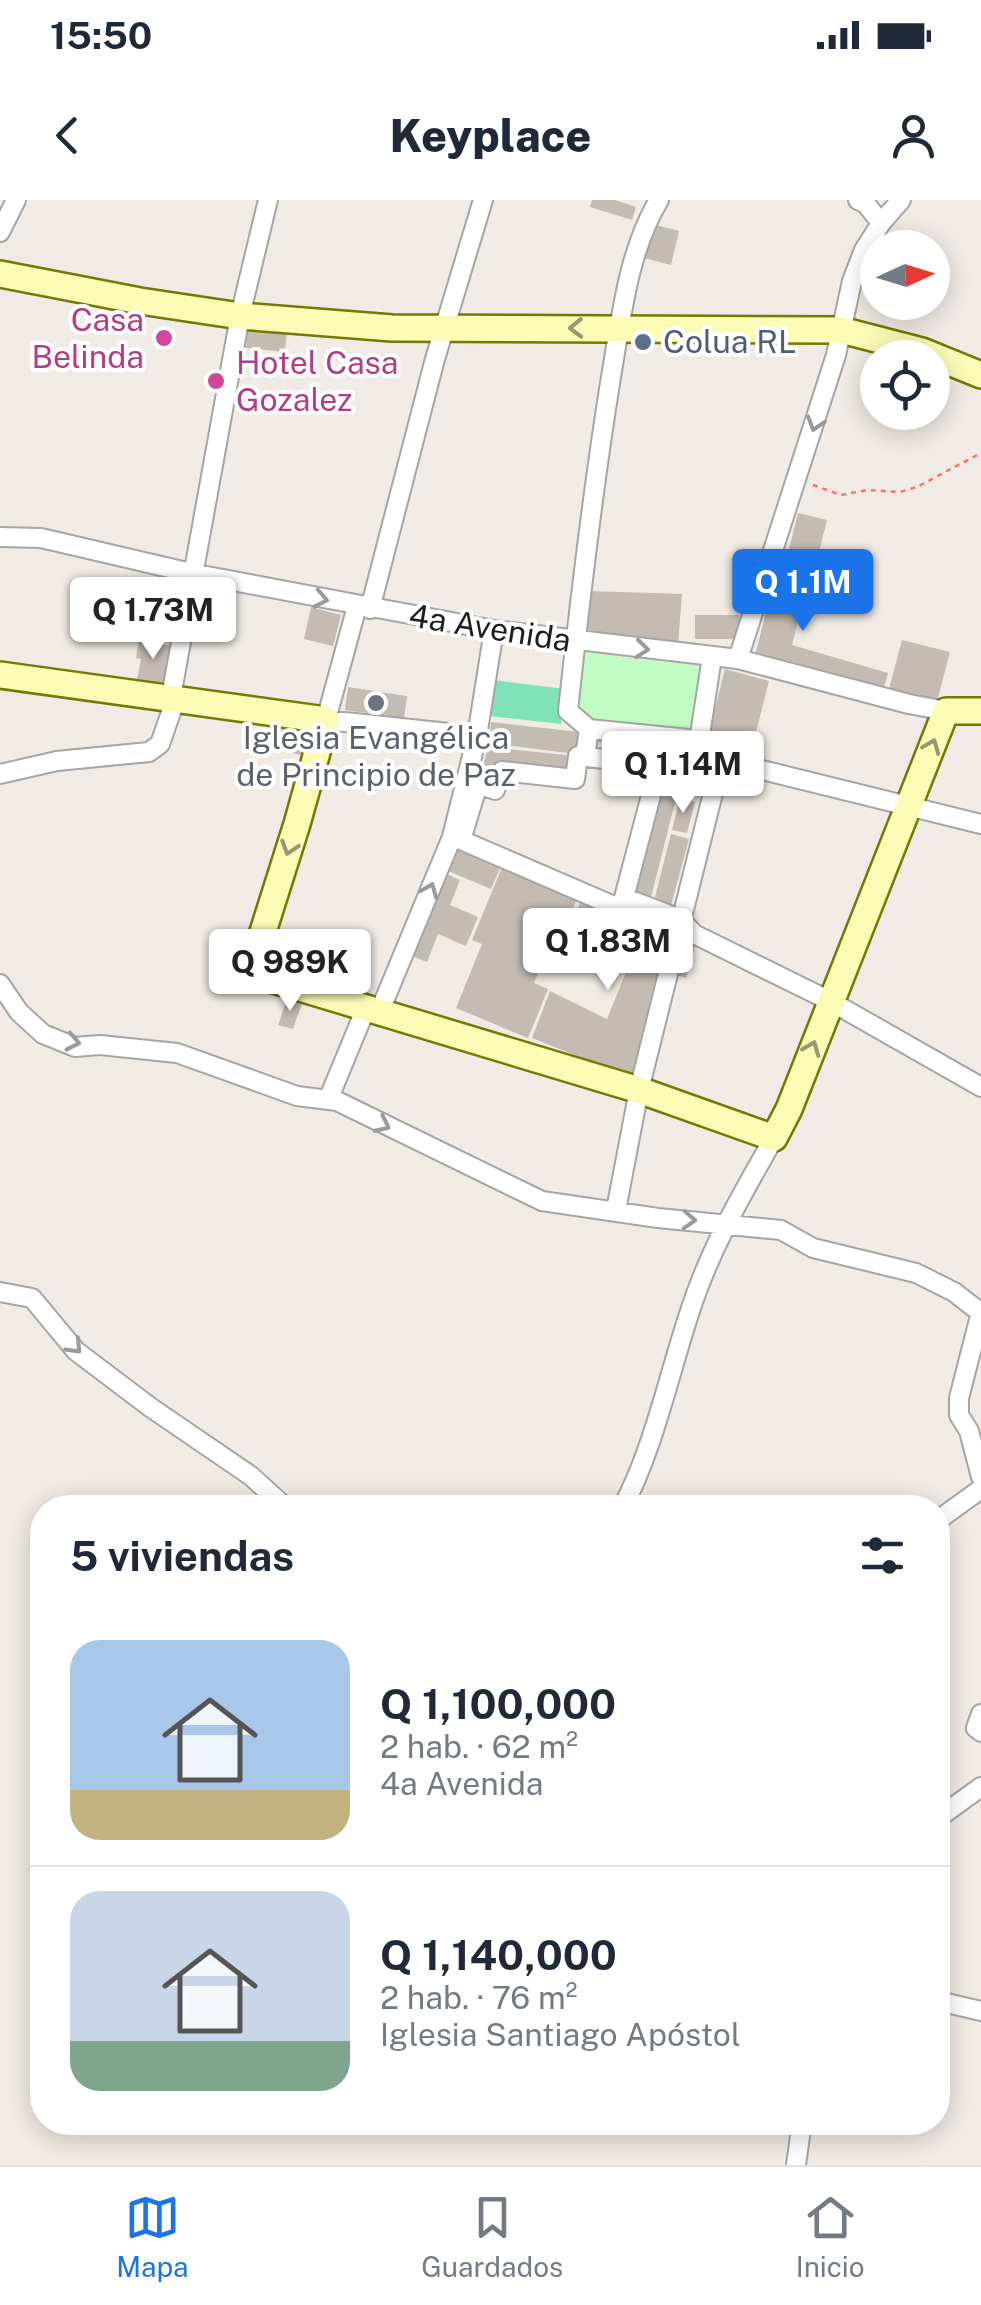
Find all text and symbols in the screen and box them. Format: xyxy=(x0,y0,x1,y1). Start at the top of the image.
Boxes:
text: 15:50 xyxy=(50,13,152,58)
icon: back xyxy=(40,108,95,163)
icon: person xyxy=(886,108,941,163)
text: Keyplace xyxy=(390,109,591,162)
north arrow xyxy=(860,230,950,320)
map controls xyxy=(860,230,950,430)
place label: Casa Belinda xyxy=(31,301,144,375)
one-way arrow xyxy=(567,317,582,339)
place label: Colua RL xyxy=(663,323,796,360)
marker: Casa Belinda xyxy=(153,327,175,349)
marker: Colua RL xyxy=(632,331,654,353)
button: locate xyxy=(860,340,950,430)
place label: Hotel Casa Gozalez xyxy=(236,344,399,418)
marker: Hotel Casa Gozalez xyxy=(205,370,227,392)
one-way arrow xyxy=(806,414,827,431)
pin: Q 1.1M xyxy=(722,549,884,634)
text: Q 1.1M xyxy=(754,563,852,600)
pin: Q 1.73M xyxy=(61,577,245,662)
one-way arrow xyxy=(313,588,329,609)
text: Q 1.73M xyxy=(92,591,214,628)
street label: 4a Avenida xyxy=(406,596,574,659)
one-way arrow xyxy=(635,638,651,659)
marker: Iglesia Evangélica de Principio de Paz xyxy=(365,692,387,714)
place label: Iglesia Evangélica de Principio de Paz xyxy=(236,719,516,793)
pin: Q 1.14M xyxy=(591,731,775,816)
one-way arrow xyxy=(921,739,941,756)
text: Q 1.14M xyxy=(624,745,742,782)
one-way arrow xyxy=(281,839,301,856)
one-way arrow xyxy=(418,882,438,900)
pin: Q 1.83M xyxy=(516,908,700,993)
text: Q 1.83M xyxy=(545,922,671,959)
pin: Q 989K xyxy=(209,929,371,1014)
text: Q 989K xyxy=(231,943,349,980)
one-way arrow xyxy=(64,1031,81,1052)
one-way arrow xyxy=(800,1041,821,1058)
one-way arrow xyxy=(372,1113,390,1133)
one-way arrow xyxy=(682,1209,698,1230)
one-way arrow xyxy=(63,1335,81,1353)
icon: filters xyxy=(855,1528,910,1583)
text: 5 viviendas xyxy=(70,1531,294,1580)
text: Q 1,100,000 xyxy=(380,1679,616,1728)
icon: home xyxy=(150,1680,270,1800)
text: 2 hab. · 62 m² xyxy=(380,1728,578,1765)
text: 4a Avenida xyxy=(380,1765,544,1802)
text: Q 1,140,000 xyxy=(380,1930,617,1979)
icon: home xyxy=(150,1931,270,2051)
text: 2 hab. · 76 m² xyxy=(380,1979,577,2016)
text: Iglesia Santiago Apóstol xyxy=(380,2016,741,2053)
tab: Mapa xyxy=(116,2190,189,2283)
tab: Guardados xyxy=(421,2190,563,2283)
tab: Inicio xyxy=(796,2190,865,2283)

